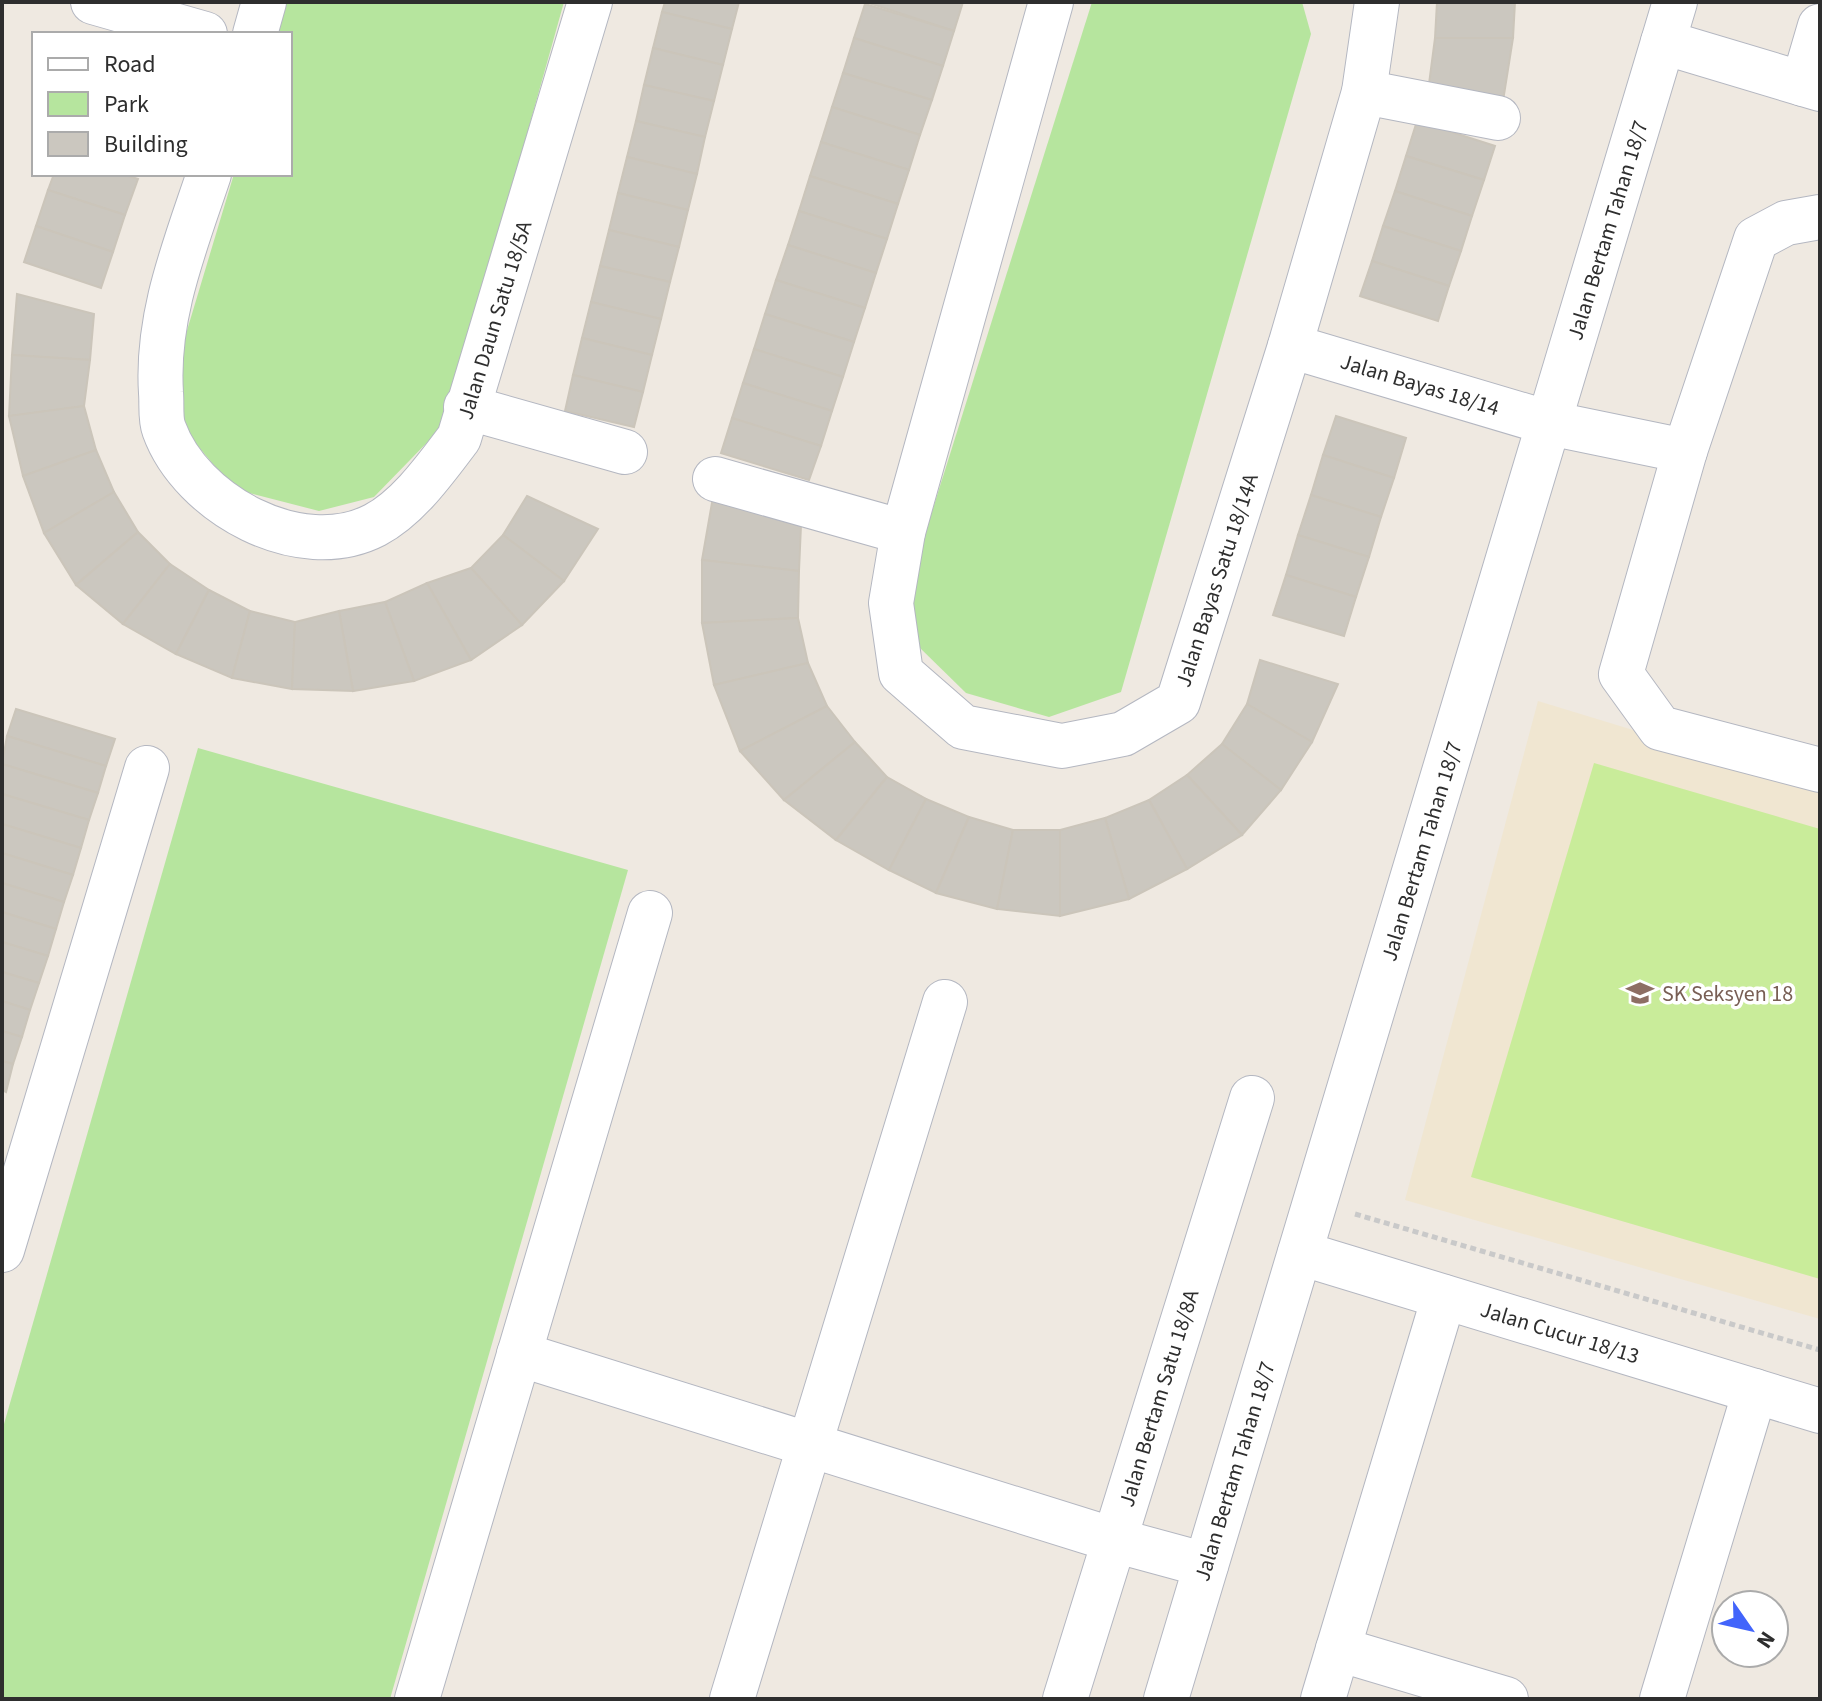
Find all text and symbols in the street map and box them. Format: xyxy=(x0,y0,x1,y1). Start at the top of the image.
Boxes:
legend xyxy=(32,32,292,176)
text: Road xyxy=(104,47,156,82)
text: Park xyxy=(104,87,149,122)
street label: Jalan Bertam Tahan 18/7 xyxy=(1559,116,1657,344)
text: Building xyxy=(104,127,188,162)
street label: Jalan Daun Satu 18/5A xyxy=(449,217,540,424)
street label: Jalan Bayas 18/14 xyxy=(1336,346,1503,424)
street label: Jalan Bayas Satu 18/14A xyxy=(1167,469,1267,691)
street label: Jalan Bertam Tahan 18/7 xyxy=(1373,737,1471,965)
school or university icon: SK Seksyen 18 xyxy=(1625,978,1655,1008)
place label: SK Seksyen 18 xyxy=(1662,978,1793,1010)
street label: Jalan Bertam Satu 18/8A xyxy=(1111,1286,1207,1511)
street label: Jalan Cucur 18/13 xyxy=(1476,1294,1643,1372)
street label: Jalan Bertam Tahan 18/7 xyxy=(1186,1357,1284,1585)
north arrow xyxy=(1710,1589,1790,1669)
text: N xyxy=(1748,1625,1783,1655)

